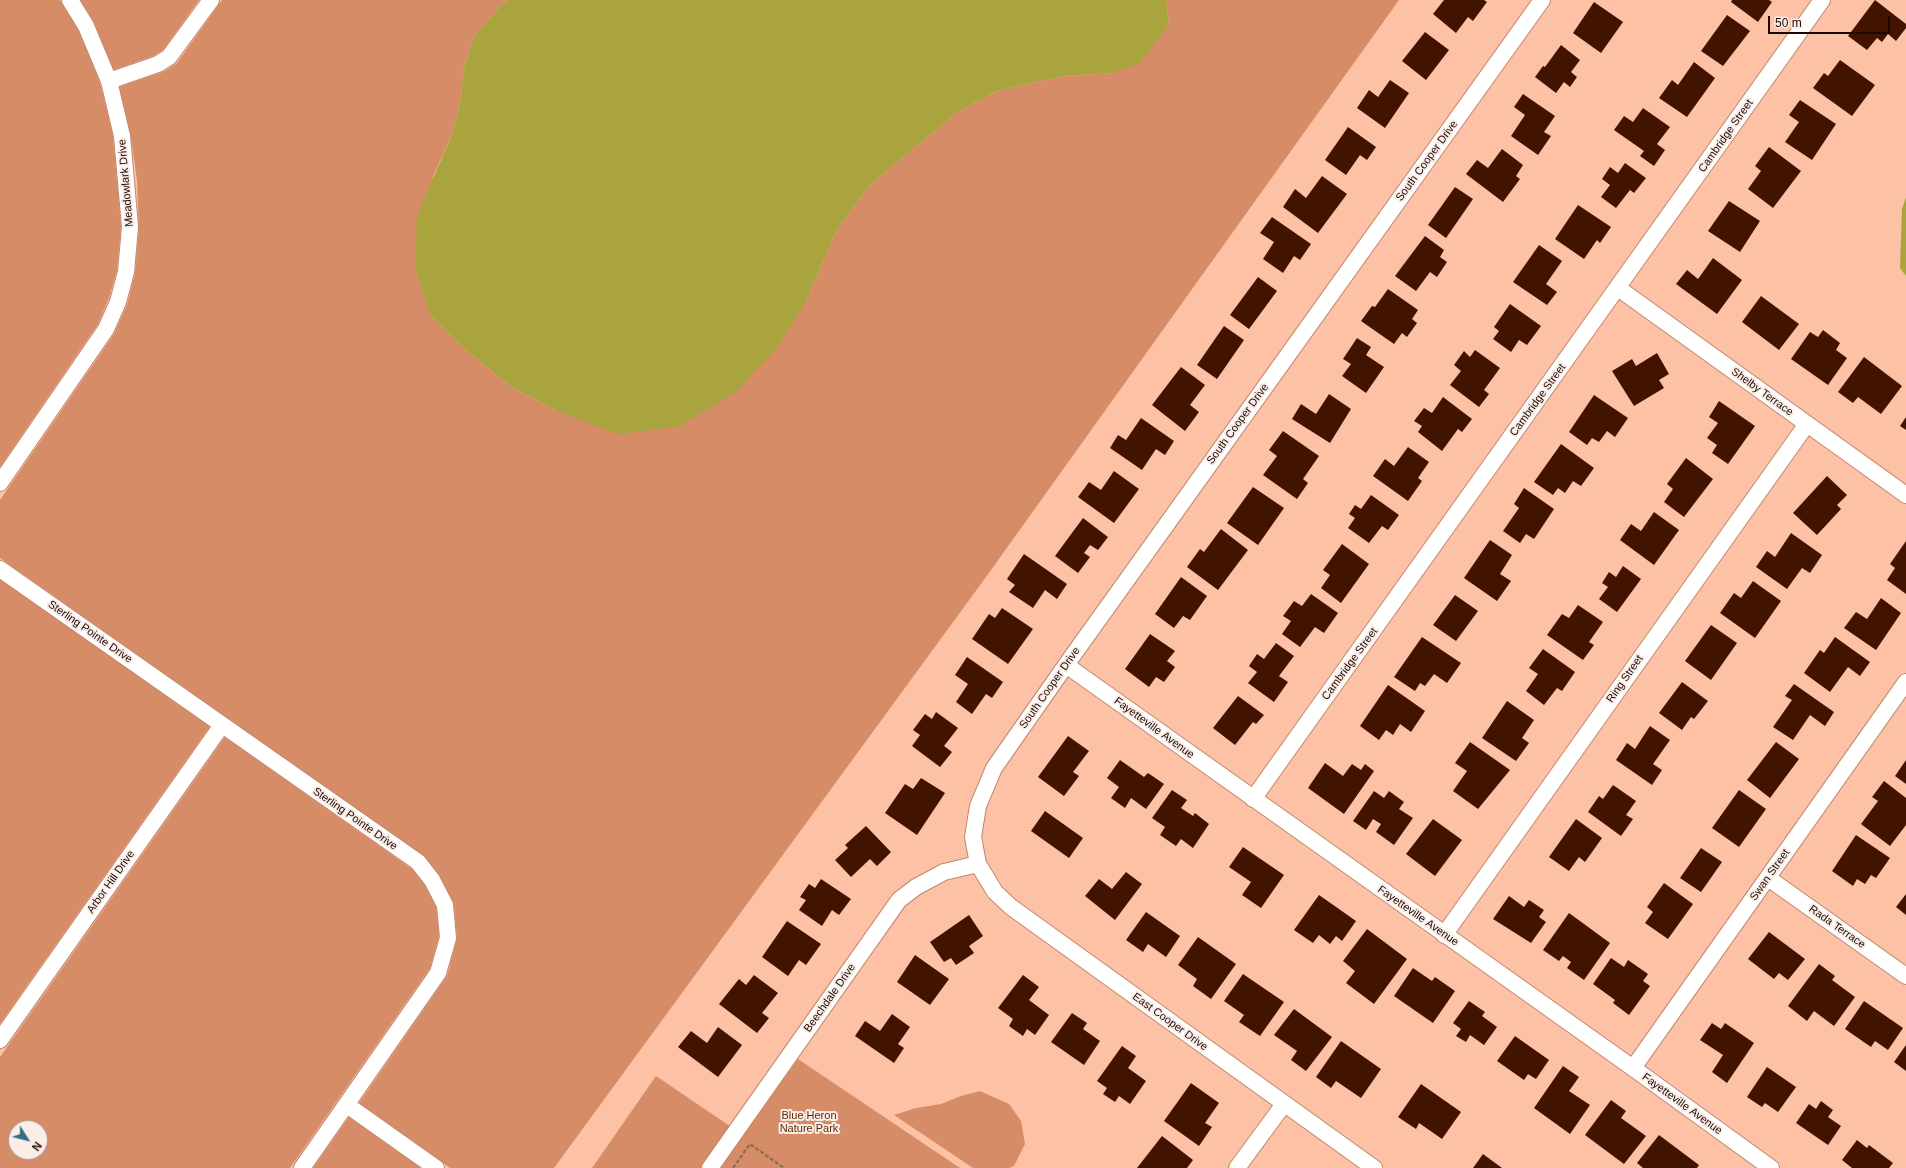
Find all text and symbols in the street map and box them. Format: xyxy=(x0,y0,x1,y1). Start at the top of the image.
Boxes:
scale bar xyxy=(1770,8,1892,34)
text: 50 m xyxy=(1775,16,1802,30)
street label: Cambridge Street xyxy=(1696,97,1756,175)
street label: South Cooper Drive xyxy=(1393,118,1461,204)
street label: Meadowlark Drive xyxy=(116,139,136,227)
street label: Cambridge Street xyxy=(1507,361,1569,439)
street label: Shelby Terrace xyxy=(1728,365,1796,419)
street label: South Cooper Drive xyxy=(1204,381,1272,467)
street label: Sterling Pointe Drive xyxy=(45,598,135,666)
street label: Cambridge Street xyxy=(1319,625,1381,703)
street label: South Cooper Drive xyxy=(1017,645,1083,731)
street label: Ring Street xyxy=(1604,653,1646,705)
street label: Fayetteville Avenue xyxy=(1111,695,1197,761)
street label: Sterling Pointe Drive xyxy=(310,785,400,853)
street label: Swan Street xyxy=(1747,847,1793,903)
street label: Arbor Hill Drive xyxy=(84,848,138,916)
street label: Fayetteville Avenue xyxy=(1375,883,1461,949)
street label: Rada Terrace xyxy=(1806,903,1868,951)
street label: Beechdale Drive xyxy=(801,961,859,1035)
street label: East Cooper Drive xyxy=(1130,990,1210,1054)
street label: Fayetteville Avenue xyxy=(1639,1071,1725,1137)
park label: Blue Heron Nature Park xyxy=(780,1109,838,1135)
north arrow xyxy=(8,1120,48,1160)
text: N xyxy=(30,1140,44,1153)

